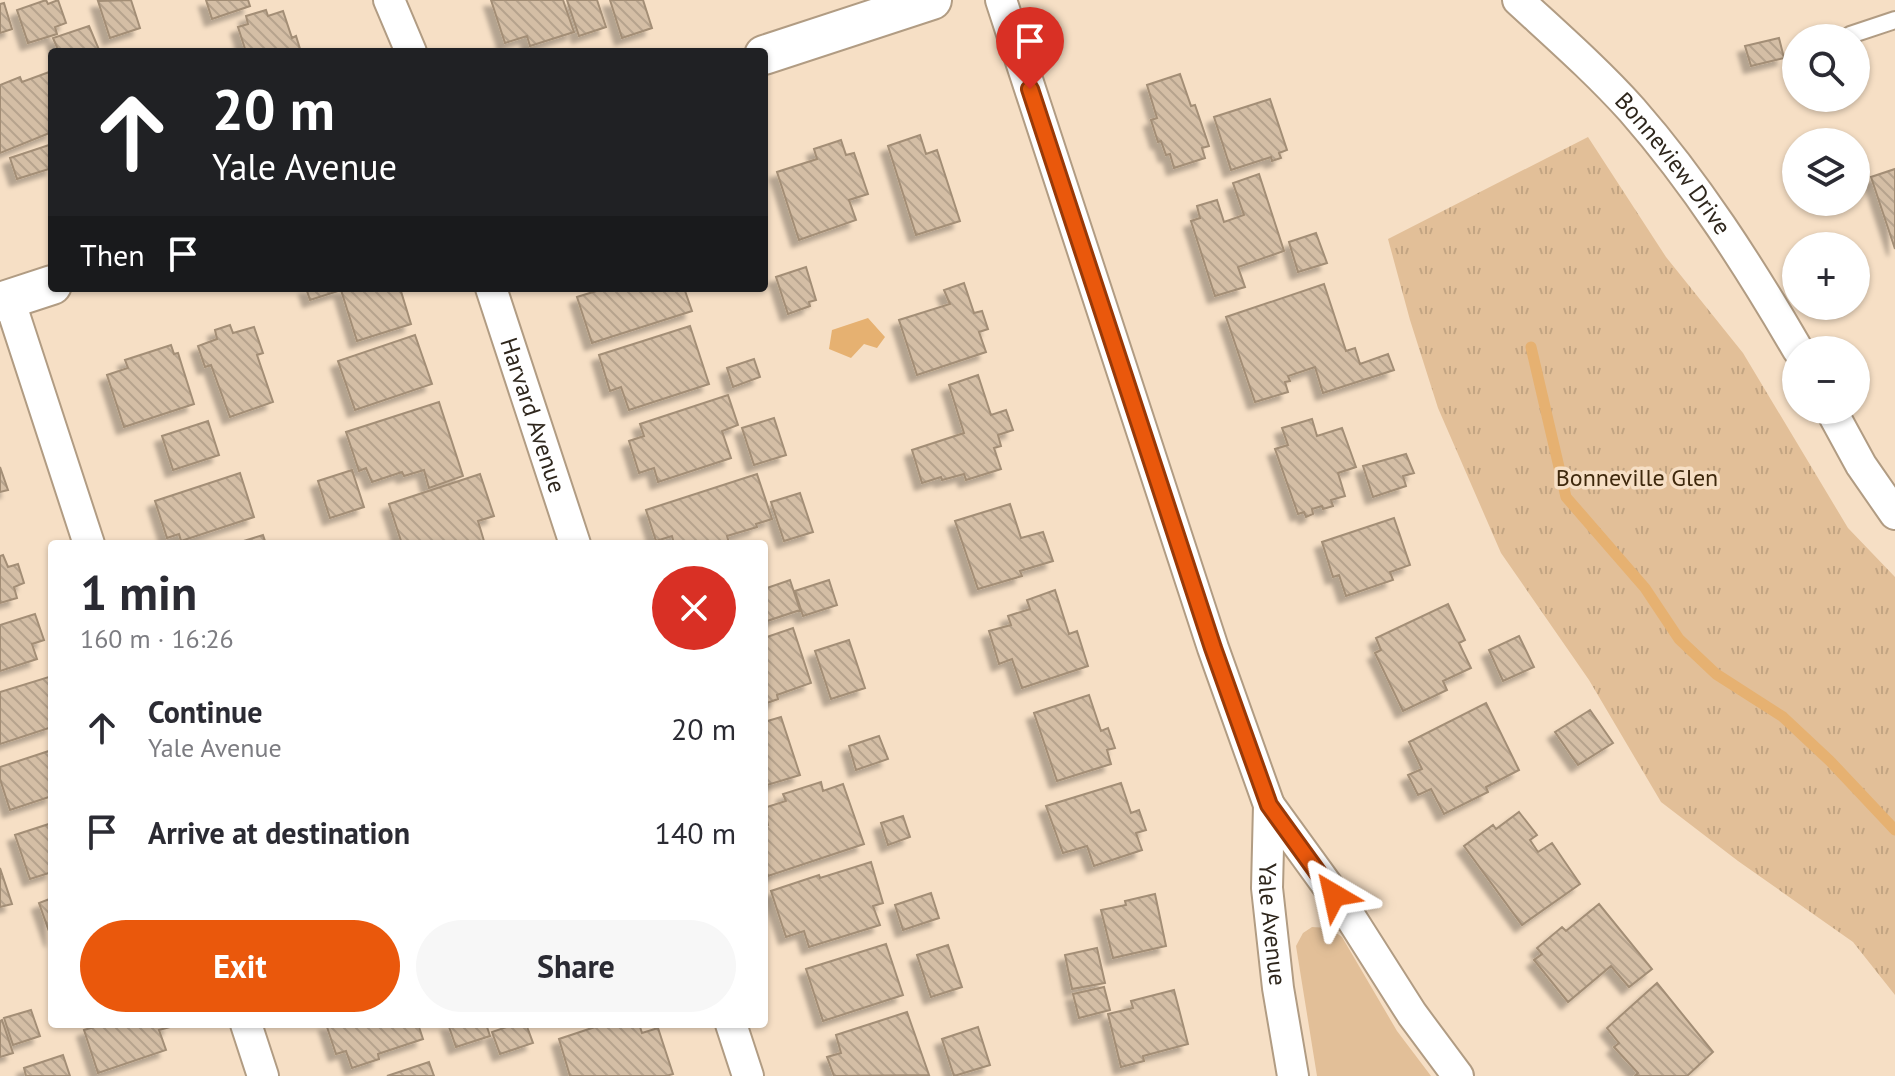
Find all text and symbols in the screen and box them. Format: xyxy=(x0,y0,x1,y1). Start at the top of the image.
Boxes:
pin xyxy=(996,7,1064,89)
icon: arrive xyxy=(1008,19,1052,63)
map controls xyxy=(1782,24,1870,424)
button: search xyxy=(1782,24,1870,112)
text: 20 m xyxy=(212,73,335,145)
icon: ahead xyxy=(80,80,184,184)
street label: Bonneview Drive xyxy=(1608,85,1738,241)
button: layers xyxy=(1782,128,1870,216)
text: Yale Avenue xyxy=(212,143,397,190)
icon: arrive xyxy=(161,232,205,276)
button: + xyxy=(1782,232,1870,320)
text: Then xyxy=(80,235,145,274)
street label: Harvard Avenue xyxy=(493,334,573,497)
button: − xyxy=(1782,336,1870,424)
park label: Bonneville Glen xyxy=(1556,462,1718,493)
text: 1 min xyxy=(80,561,197,623)
button: close xyxy=(652,566,736,650)
text: 160 m · 16:26 xyxy=(80,622,234,655)
text: Continue xyxy=(148,692,262,731)
icon: ahead xyxy=(80,706,124,750)
text: 20 m xyxy=(671,709,736,748)
text: Yale Avenue xyxy=(148,731,282,764)
icon: arrive xyxy=(80,810,124,854)
text: Arrive at destination xyxy=(148,813,410,852)
text: 140 m xyxy=(655,813,736,852)
position arrow xyxy=(1292,853,1376,937)
street label: Yale Avenue xyxy=(1252,862,1294,987)
button: Exit xyxy=(80,920,400,1012)
button: Share xyxy=(416,920,736,1012)

